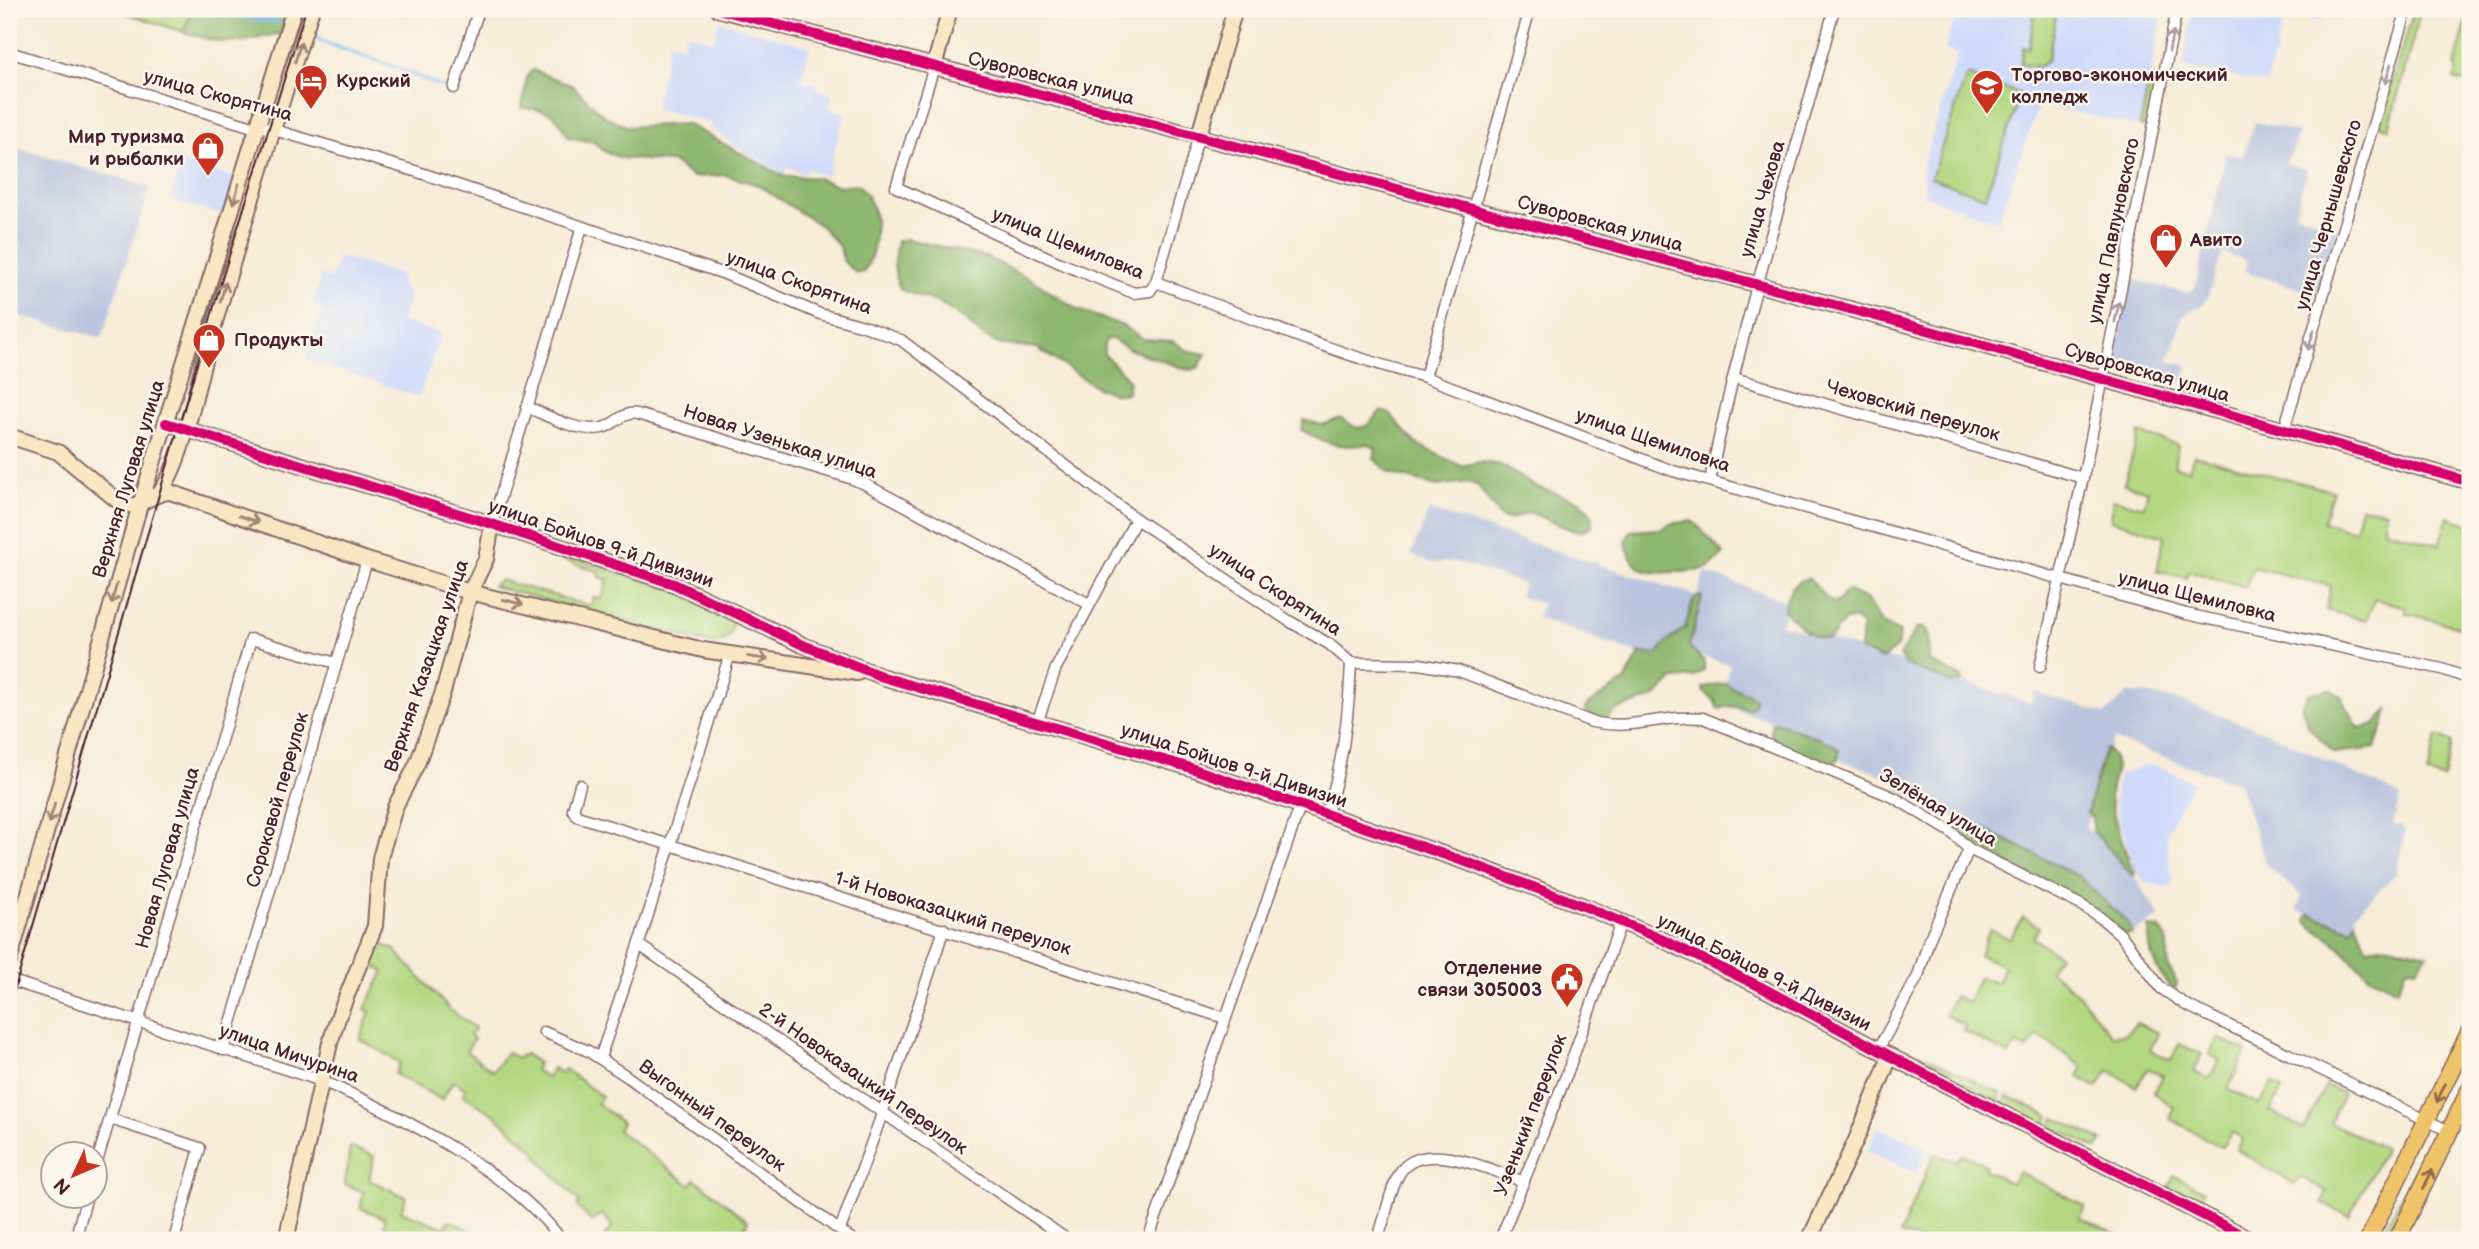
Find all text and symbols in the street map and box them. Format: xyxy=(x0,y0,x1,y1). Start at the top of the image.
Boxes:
one-way arrow xyxy=(2165,30,2178,53)
one-way arrow xyxy=(292,41,305,63)
street label: Суворовская улица xyxy=(965,47,1137,111)
hotel icon: Курский xyxy=(292,62,330,111)
one-way arrow xyxy=(2381,62,2394,85)
place label: Торгово-экономический колледж xyxy=(2011,64,2228,109)
street label: улица Скорятина xyxy=(141,65,295,127)
school or university icon: Торгово-экономический колледж xyxy=(1968,67,2006,116)
place label: Курский xyxy=(336,70,411,93)
street label: улица Чернышевского xyxy=(2291,117,2367,313)
place label: Мир туризма и рыбалки xyxy=(68,126,185,171)
shop icon: Мир туризма и рыбалки xyxy=(189,129,227,178)
street label: улица Павлуновского xyxy=(2083,136,2145,326)
street label: улица Чехова xyxy=(1735,138,1791,260)
one-way arrow xyxy=(229,182,242,204)
street label: Суворовская улица xyxy=(1515,191,1685,257)
street label: улица Щемиловка xyxy=(989,203,1147,285)
shop icon: Авито xyxy=(2147,221,2185,270)
place label: Авито xyxy=(2189,229,2242,252)
street label: улица Скорятина xyxy=(723,246,875,320)
one-way arrow xyxy=(218,282,231,304)
one-way arrow xyxy=(2110,301,2124,324)
shop icon: Продукты xyxy=(190,321,228,370)
place label: Продукты xyxy=(234,329,323,352)
one-way arrow xyxy=(2304,329,2317,351)
street label: Суворовская улица xyxy=(2062,338,2232,408)
street label: Чеховский переулок xyxy=(1823,375,2003,447)
street label: Верхняя Луговая улица xyxy=(88,377,170,581)
street label: Новая Узенькая улица xyxy=(680,400,880,484)
street label: улица Щемиловка xyxy=(1573,404,1733,478)
street label: улица Бойцов 9-й Дивизии xyxy=(485,495,717,593)
one-way arrow xyxy=(238,514,260,526)
street label: улица Скорятина xyxy=(1205,539,1345,641)
street label: Верхняя Казацкая улица xyxy=(380,557,474,775)
street label: улица Щемиловка xyxy=(2116,566,2278,628)
one-way arrow xyxy=(107,583,120,605)
one-way arrow xyxy=(501,596,523,609)
one-way arrow xyxy=(746,652,769,665)
street label: Сороковой переулок xyxy=(242,710,314,890)
street label: улица Бойцов 9-й Дивизии xyxy=(1118,718,1350,814)
street label: Новая Луговая улица xyxy=(131,764,205,952)
street label: Зелёная улица xyxy=(1875,764,2001,852)
one-way arrow xyxy=(45,801,58,823)
street label: 1-й Новоказацкий переулок xyxy=(832,867,1074,961)
street label: улица Бойцов 9-й Дивизии xyxy=(1653,909,1875,1037)
place label: Отделение связи 305003 xyxy=(1418,957,1542,1002)
public building icon: Отделение связи 305003 xyxy=(1548,960,1586,1009)
street label: 2-й Новоказацкий переулок xyxy=(754,998,972,1160)
street label: улица Мичурина xyxy=(216,1019,362,1089)
street label: Узенький переулок xyxy=(1490,1031,1572,1199)
street label: Выгонный переулок xyxy=(634,1055,790,1177)
one-way arrow xyxy=(2434,1082,2447,1103)
north arrow xyxy=(38,1140,108,1210)
one-way arrow xyxy=(2421,1169,2435,1190)
text: N xyxy=(50,1173,76,1199)

